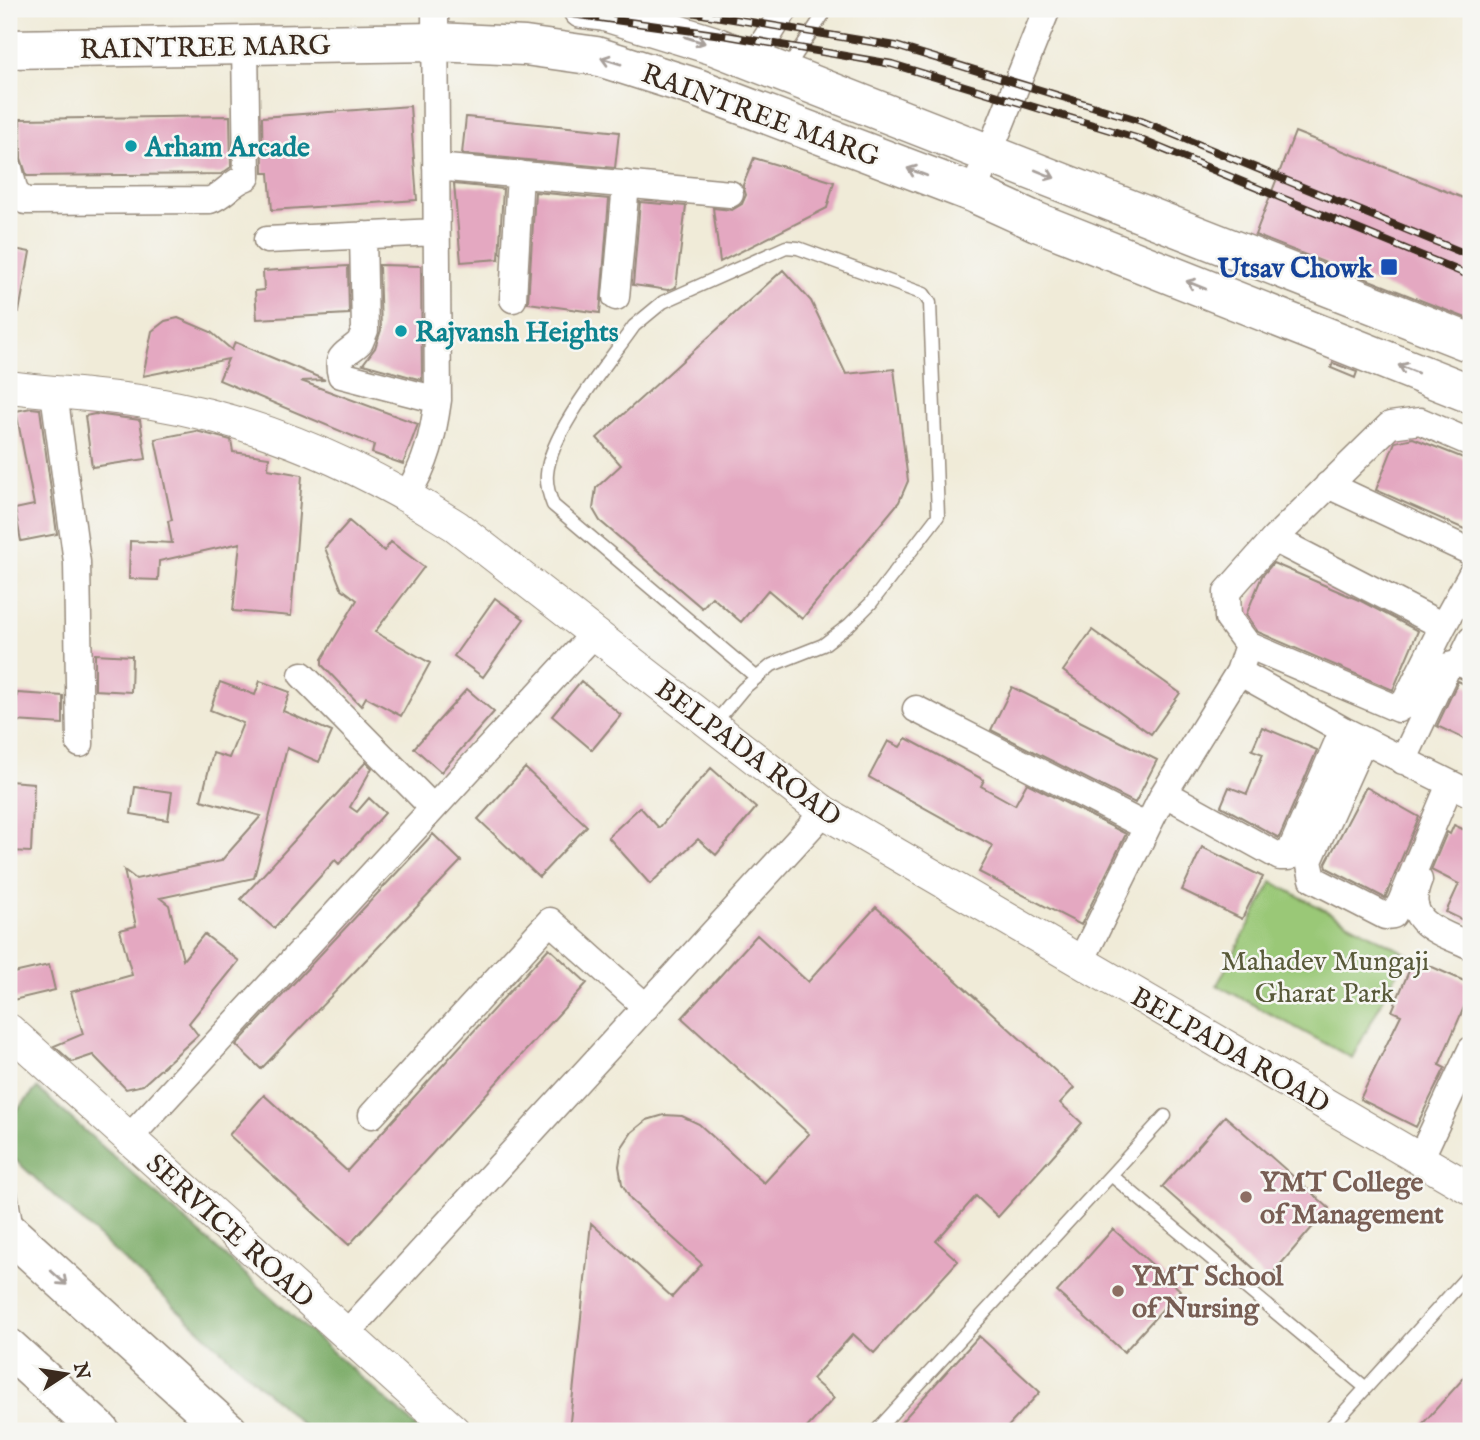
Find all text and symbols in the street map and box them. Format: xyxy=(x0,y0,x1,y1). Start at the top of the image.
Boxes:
street label: RAINTREE MARG xyxy=(79,29,332,68)
one-way arrow xyxy=(684,34,706,47)
one-way arrow xyxy=(601,54,623,66)
street label: RAINTREE MARG xyxy=(636,57,885,176)
place label: Arham Arcade xyxy=(144,131,310,166)
marker: Arham Arcade xyxy=(123,138,139,154)
one-way arrow xyxy=(907,164,929,177)
one-way arrow xyxy=(1033,168,1055,181)
place label: Utsav Chowk xyxy=(1217,252,1374,287)
marker: Utsav Chowk xyxy=(1379,257,1399,277)
one-way arrow xyxy=(1186,277,1208,290)
place label: Rajvansh Heights xyxy=(415,316,619,351)
marker: Rajvansh Heights xyxy=(393,323,409,339)
one-way arrow xyxy=(1397,361,1419,374)
street label: BELPADA ROAD xyxy=(648,673,847,835)
park label: Mahadev Mungaji Gharat Park xyxy=(1221,945,1429,1012)
street label: BELPADA ROAD xyxy=(1124,980,1335,1122)
street label: SERVICE ROAD xyxy=(138,1147,321,1317)
place label: YMT College of Management xyxy=(1260,1166,1444,1233)
marker: YMT College of Management xyxy=(1238,1189,1254,1205)
place label: YMT School of Nursing xyxy=(1132,1260,1285,1327)
one-way arrow xyxy=(50,1269,67,1286)
marker: YMT School of Nursing xyxy=(1110,1283,1126,1299)
north arrow xyxy=(32,1338,102,1408)
text: N xyxy=(67,1359,94,1382)

